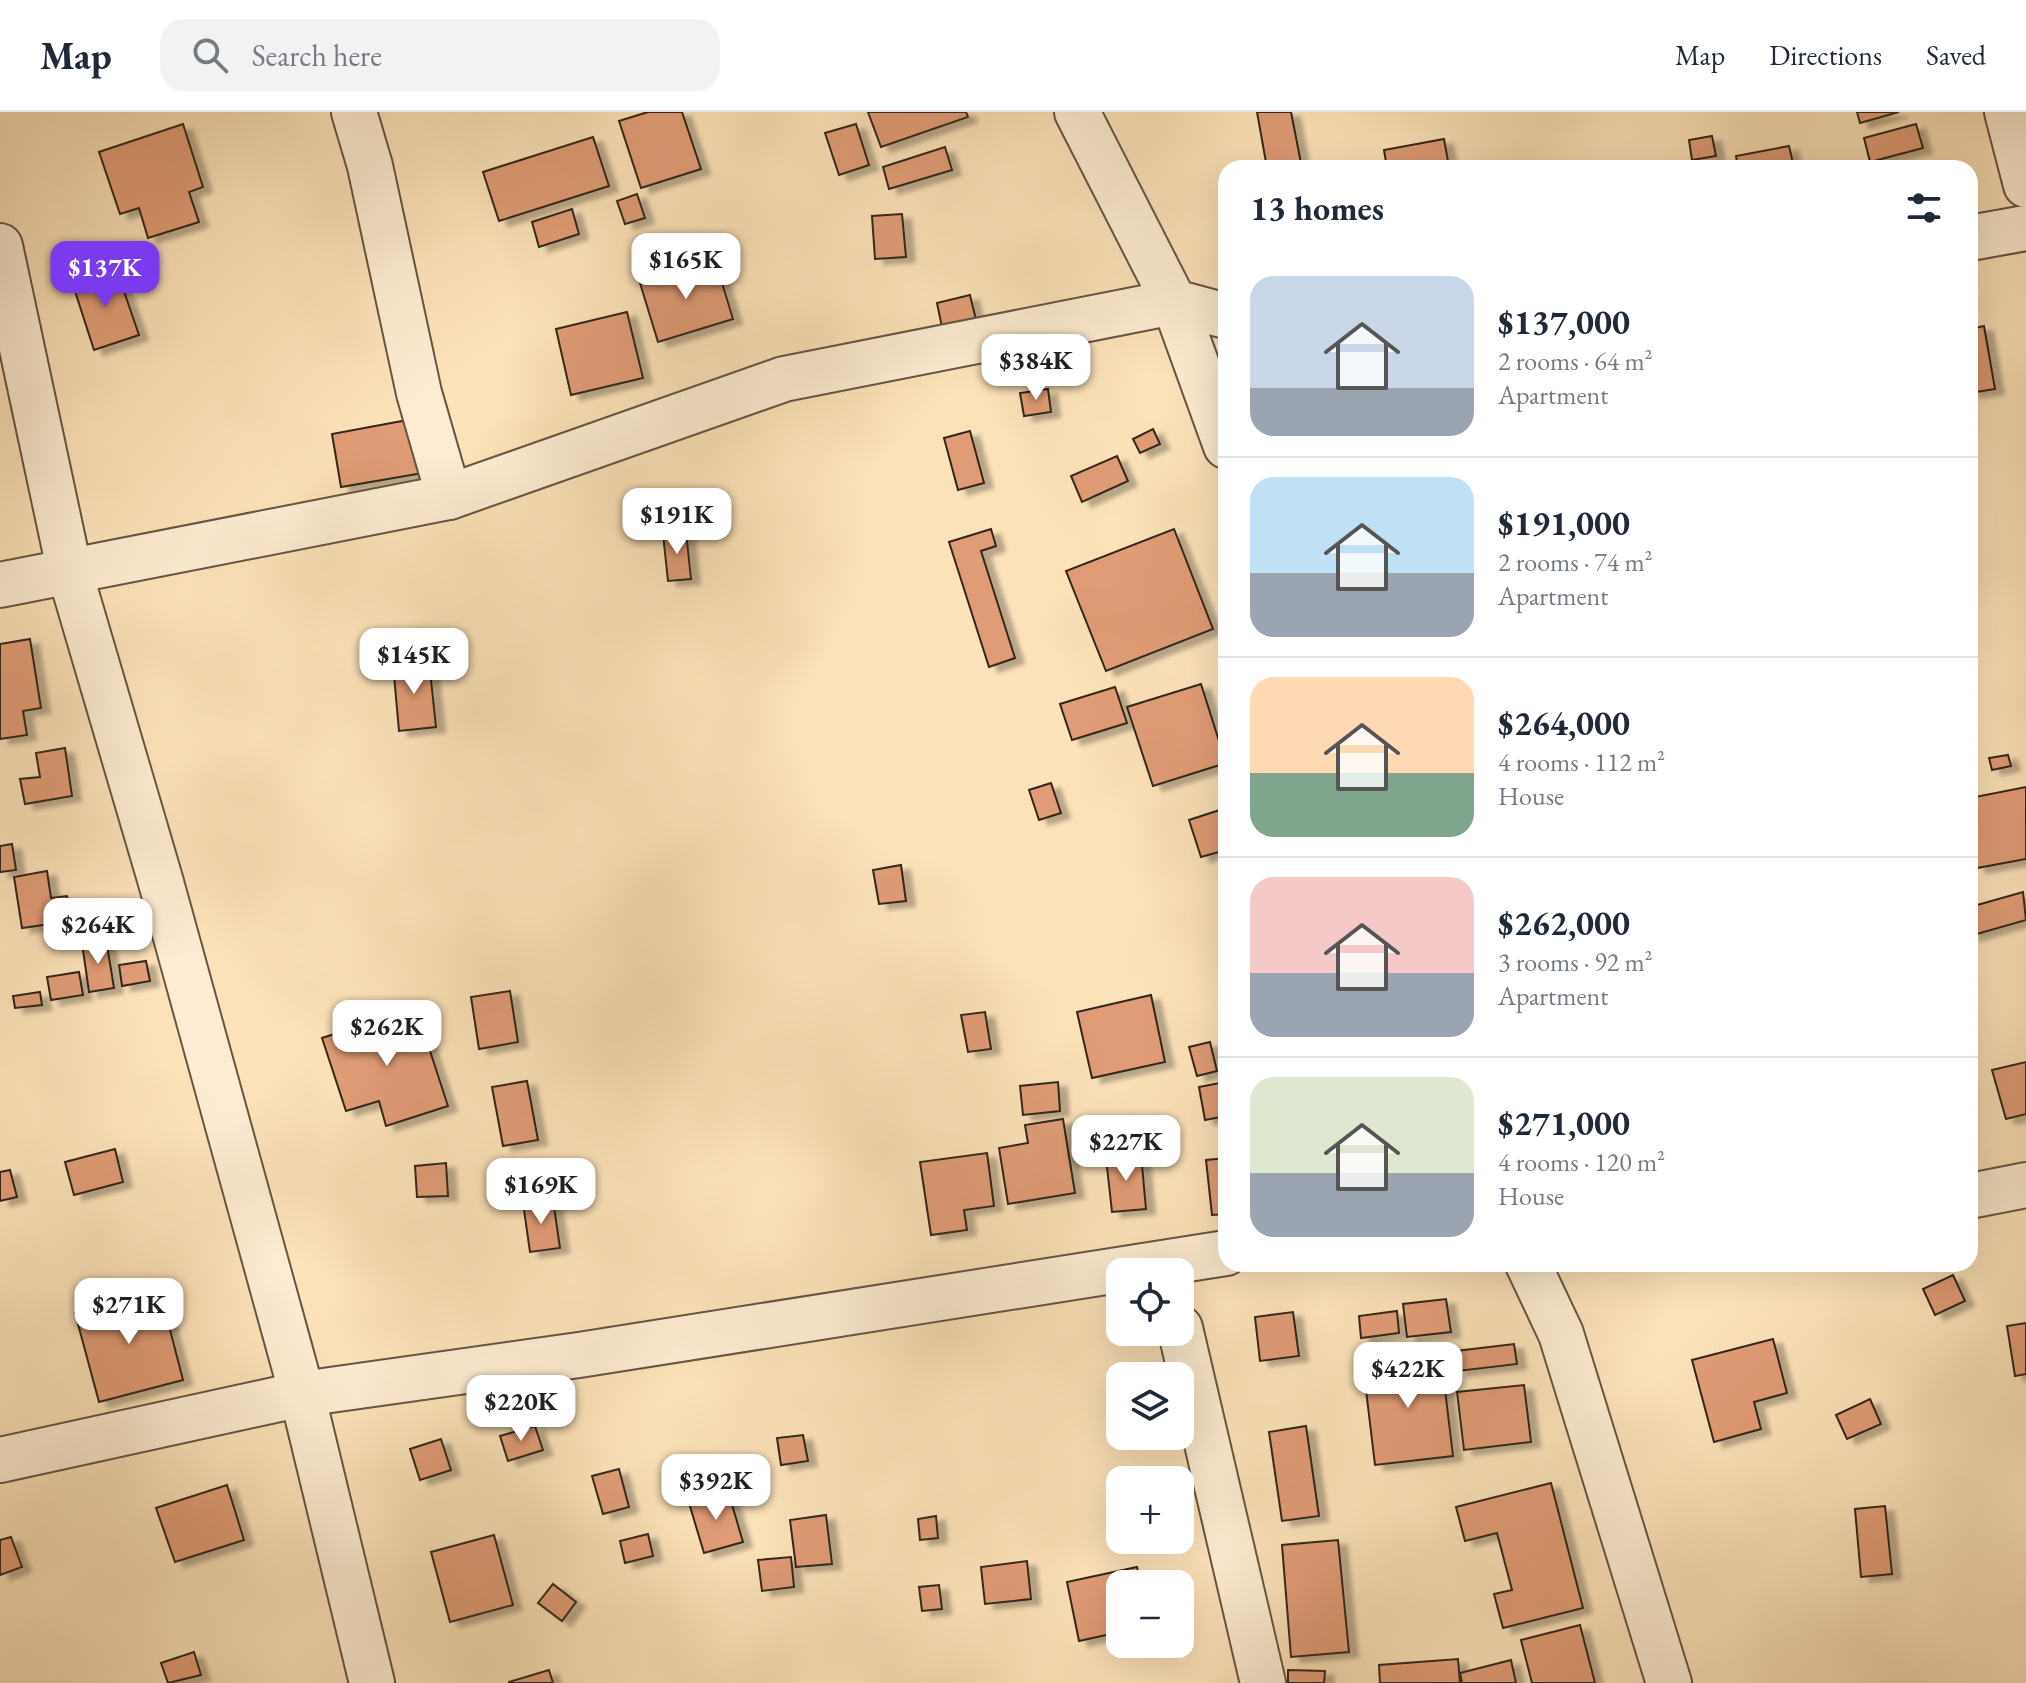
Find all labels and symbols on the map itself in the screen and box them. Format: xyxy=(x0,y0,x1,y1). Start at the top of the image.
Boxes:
pin: $165K xyxy=(630,233,742,301)
pin: $137K xyxy=(49,241,161,309)
pin: $384K xyxy=(980,334,1092,402)
pin: $191K xyxy=(621,488,733,556)
pin: $145K xyxy=(358,628,470,696)
pin: $264K xyxy=(42,898,154,966)
pin: $262K xyxy=(331,1000,443,1068)
pin: $227K xyxy=(1070,1115,1182,1183)
pin: $169K xyxy=(485,1158,597,1226)
pin: $271K xyxy=(73,1278,185,1346)
pin: $422K xyxy=(1352,1342,1464,1410)
pin: $220K xyxy=(465,1375,577,1443)
pin: $392K xyxy=(660,1454,772,1522)

